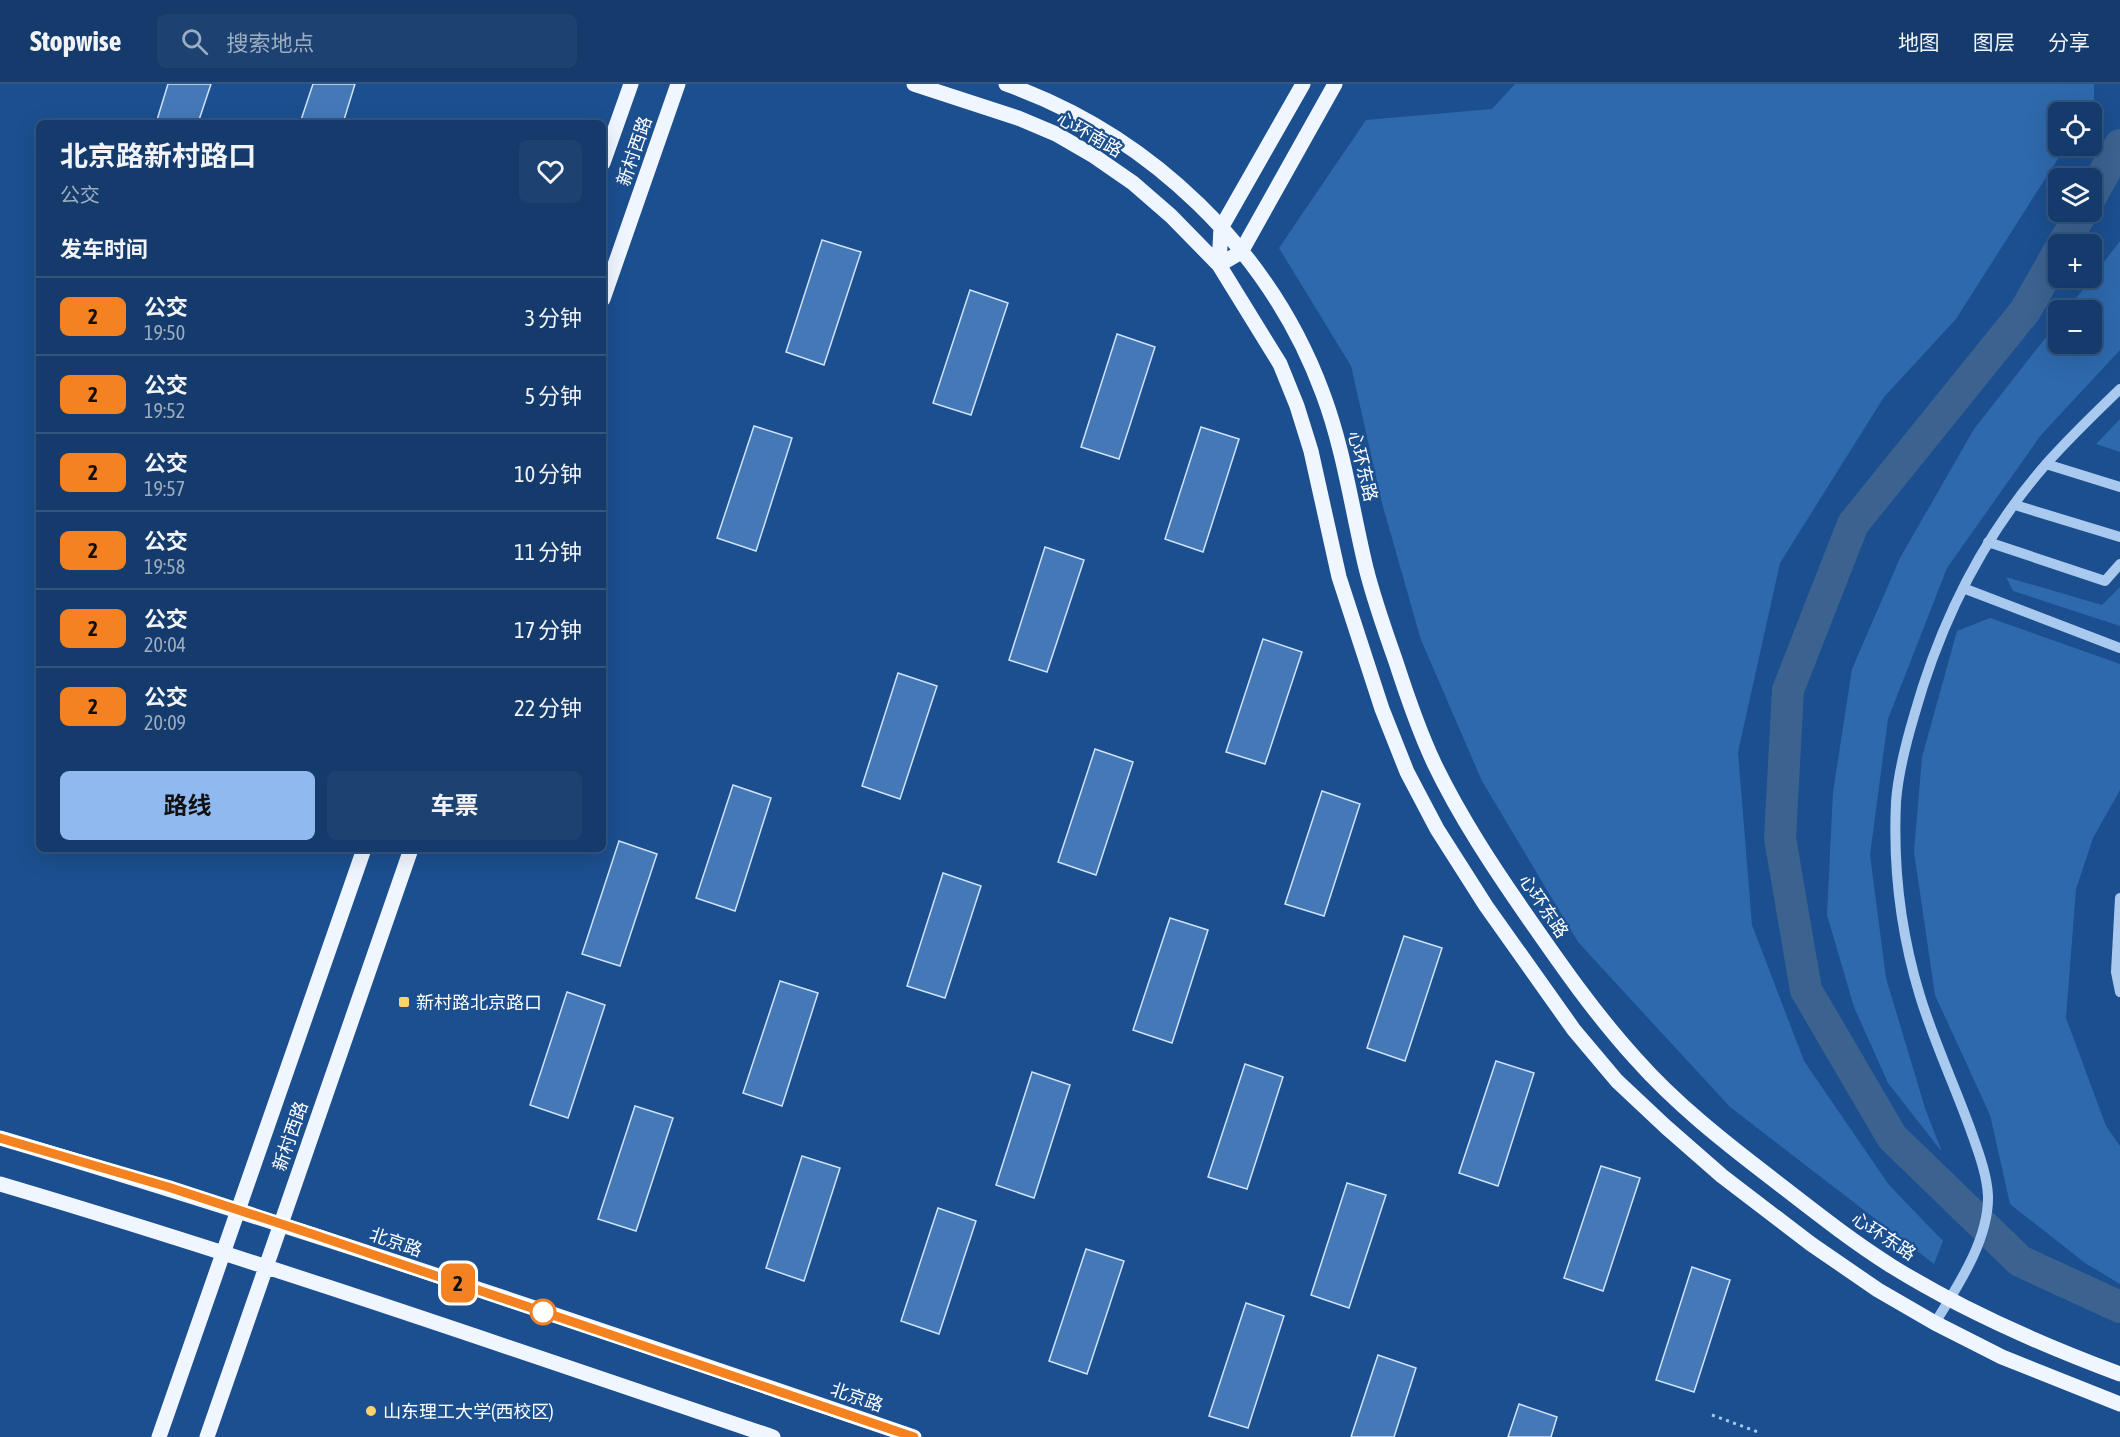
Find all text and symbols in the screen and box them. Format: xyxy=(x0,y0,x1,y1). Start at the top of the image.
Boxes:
search box xyxy=(157,14,577,68)
text: Stopwise xyxy=(30,25,121,57)
icon: search xyxy=(178,25,211,58)
text: 搜索地点 xyxy=(226,30,314,56)
text: 地图 xyxy=(1898,30,1940,54)
text: 图层 xyxy=(1973,30,2015,54)
text: 分享 xyxy=(2048,30,2090,54)
map controls xyxy=(2048,102,2102,354)
button: locate xyxy=(2048,102,2102,156)
street label: 心环南路 xyxy=(1054,107,1126,161)
street label: 新村西路 xyxy=(612,114,656,188)
text: 北京路新村路口 xyxy=(60,140,256,172)
button: heart xyxy=(519,140,582,203)
button: layers xyxy=(2048,168,2102,222)
text: 公交 xyxy=(60,183,100,206)
button: + xyxy=(2048,234,2102,288)
text: 发车时间 xyxy=(60,236,148,262)
text: 公交 xyxy=(144,294,188,320)
button: − xyxy=(2048,300,2102,354)
text: 2 xyxy=(88,304,98,328)
text: 3 分钟 xyxy=(525,305,582,331)
text: 19:50 xyxy=(144,321,185,344)
text: 公交 xyxy=(144,372,188,398)
text: 2 xyxy=(88,382,98,406)
text: 5 分钟 xyxy=(525,383,582,409)
text: 19:52 xyxy=(144,399,185,422)
street label: 心环东路 xyxy=(1344,429,1382,503)
text: 公交 xyxy=(144,450,188,476)
text: 2 xyxy=(88,460,98,484)
text: 10 分钟 xyxy=(514,461,582,487)
text: 19:57 xyxy=(144,477,185,500)
text: 公交 xyxy=(144,528,188,554)
text: 2 xyxy=(88,538,98,562)
text: 11 分钟 xyxy=(514,539,582,565)
text: 19:58 xyxy=(144,555,185,578)
text: 公交 xyxy=(144,606,188,632)
text: 2 xyxy=(88,616,98,640)
text: 17 分钟 xyxy=(514,617,582,643)
text: 20:04 xyxy=(144,633,186,656)
text: 公交 xyxy=(144,684,188,710)
text: 2 xyxy=(88,694,98,718)
text: 22 分钟 xyxy=(514,695,582,721)
text: 20:09 xyxy=(144,711,186,734)
button: 路线 xyxy=(60,771,315,840)
button: 车票 xyxy=(327,771,582,840)
street label: 心环东路 xyxy=(1515,870,1573,942)
place label: 新村路北京路口 xyxy=(416,992,542,1013)
marker: 新村路北京路口 xyxy=(397,995,411,1009)
street label: 新村西路 xyxy=(268,1099,312,1173)
street label: 心环东路 xyxy=(1848,1208,1920,1264)
street label: 北京路 xyxy=(367,1223,425,1261)
line badge: 2 xyxy=(438,1264,478,1302)
text: 2 xyxy=(453,1271,463,1295)
unlabelled marker xyxy=(530,1299,556,1325)
street label: 北京路 xyxy=(828,1378,886,1416)
place label: 山东理工大学(西校区) xyxy=(383,1401,554,1422)
marker: 山东理工大学(西校区) xyxy=(364,1404,378,1418)

